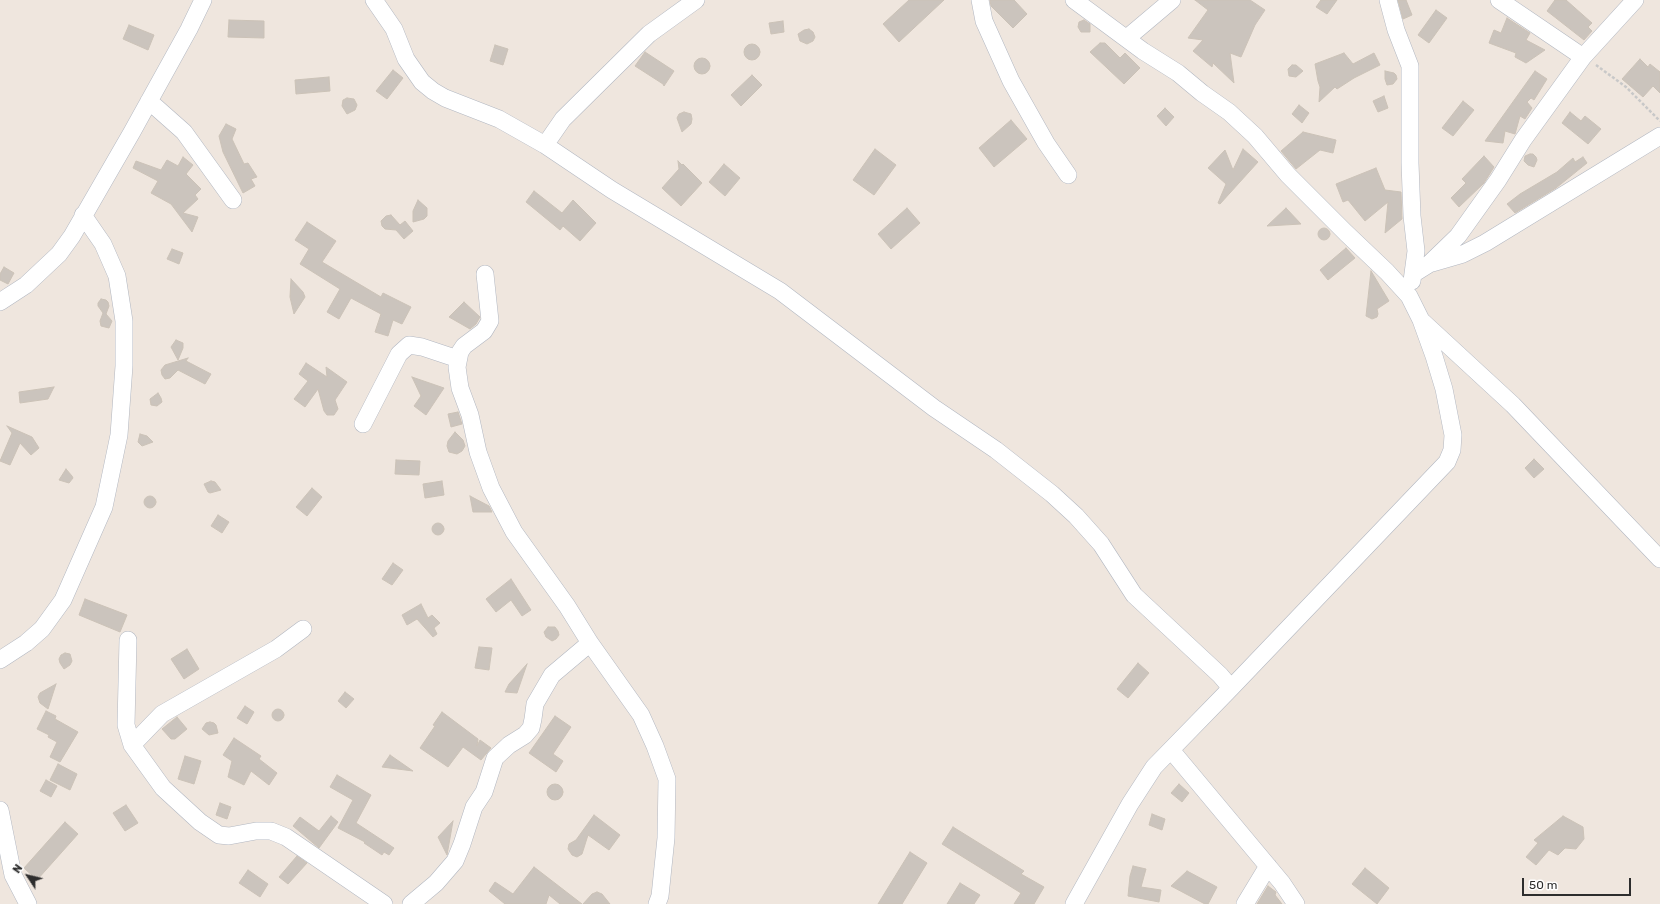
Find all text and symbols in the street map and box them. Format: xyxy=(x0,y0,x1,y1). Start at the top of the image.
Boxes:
north arrow xyxy=(8,856,48,896)
text: N xyxy=(10,862,25,876)
scale bar xyxy=(1524,870,1633,896)
text: 50 m xyxy=(1529,878,1557,892)

